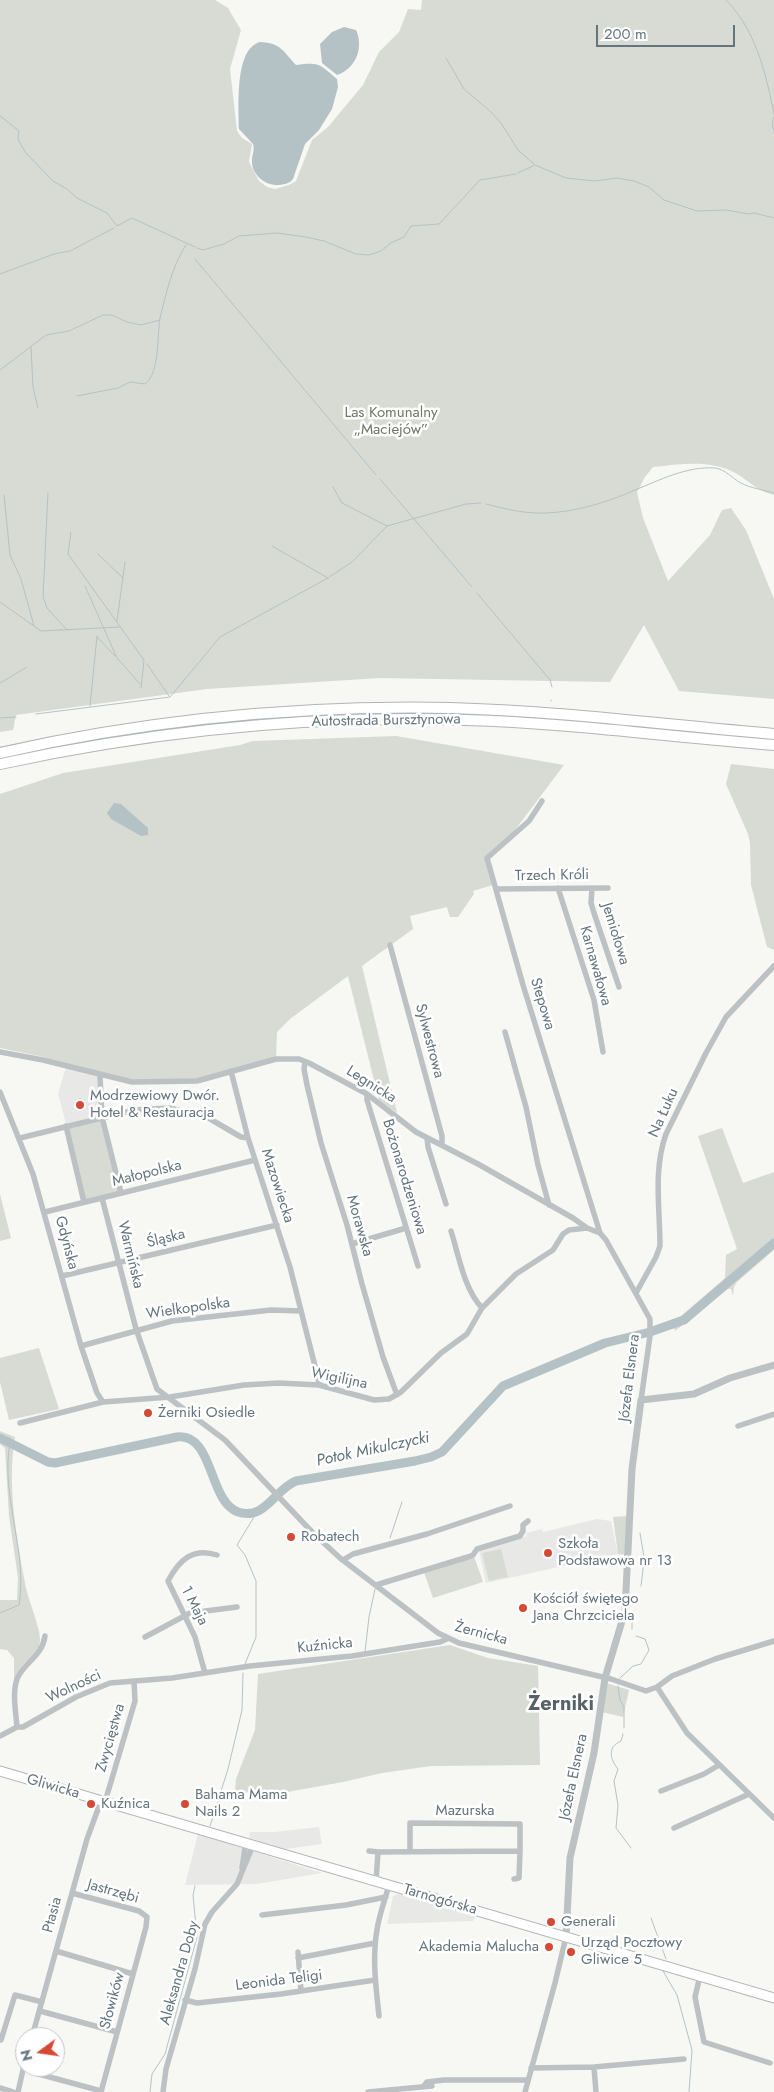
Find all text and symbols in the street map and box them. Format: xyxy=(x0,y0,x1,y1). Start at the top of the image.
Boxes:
scale bar xyxy=(599,15,738,47)
text: 200 m xyxy=(604,23,647,45)
park label: Las Komunalny „Maciejów” xyxy=(344,404,438,439)
street label: Autostrada Bursztynowa xyxy=(311,711,461,731)
street label: Trzech Króli xyxy=(515,866,589,886)
street label: Jemiołowa xyxy=(597,901,633,967)
street label: Karnawałowa xyxy=(575,924,615,1008)
street label: Stepowa xyxy=(526,976,558,1032)
street label: Sylwestrowa xyxy=(410,1002,448,1080)
street label: Legnicka xyxy=(343,1063,399,1107)
street label: Na Łuku xyxy=(645,1086,683,1140)
place label: Modrzewiowy Dwór. Hotel & Restauracja xyxy=(90,1087,220,1122)
marker: Modrzewiowy Dwór. Hotel & Restauracja xyxy=(74,1099,86,1111)
street label: Bożonarodzeniowa xyxy=(378,1117,430,1237)
street label: Mazowiecka xyxy=(257,1147,297,1225)
street label: Małopolska xyxy=(110,1157,184,1191)
street label: Morawska xyxy=(342,1193,376,1259)
street label: Gdyńska xyxy=(50,1214,82,1272)
street label: Warmińska xyxy=(113,1219,147,1291)
street label: Śląska xyxy=(145,1226,187,1252)
street label: Wielkopolska xyxy=(145,1294,231,1324)
street label: Józefa Elsnera xyxy=(616,1333,644,1423)
street label: Wigilijna xyxy=(309,1364,369,1394)
place label: Żerniki Osiedle xyxy=(158,1404,255,1422)
marker: Żerniki Osiedle xyxy=(142,1407,154,1419)
water label: Potok Mikulczycki xyxy=(315,1429,431,1471)
place label: Robatech xyxy=(301,1528,360,1546)
marker: Robatech xyxy=(285,1531,297,1543)
place label: Szkoła Podstawowa nr 13 xyxy=(558,1535,672,1570)
marker: Szkoła Podstawowa nr 13 xyxy=(542,1547,554,1559)
street label: 1 Maja xyxy=(177,1583,211,1629)
place label: Kościół świętego Jana Chrzciciela xyxy=(533,1590,638,1625)
marker: Kościół świętego Jana Chrzciciela xyxy=(517,1602,529,1614)
street label: Żernicka xyxy=(453,1618,509,1650)
street label: Kuźnicka xyxy=(296,1634,354,1658)
street label: Wolności xyxy=(44,1666,104,1708)
district label: Żerniki xyxy=(528,1693,594,1717)
street label: Zwycięstwa xyxy=(93,1702,129,1774)
street label: Józefa Elsnera xyxy=(556,1732,592,1822)
street label: Gliwicka xyxy=(25,1771,81,1803)
place label: Bahama Mama Nails 2 xyxy=(195,1786,287,1821)
place label: Kuźnica xyxy=(101,1795,150,1813)
marker: Kuźnica xyxy=(85,1798,97,1810)
marker: Bahama Mama Nails 2 xyxy=(179,1798,191,1810)
street label: Mazurska xyxy=(436,1802,494,1820)
street label: Jastrzębi xyxy=(85,1876,141,1908)
street label: Tarnogórska xyxy=(401,1881,479,1919)
street label: Ptasia xyxy=(40,1895,66,1935)
place label: Generali xyxy=(561,1913,616,1931)
marker: Generali xyxy=(545,1916,557,1928)
street label: Aleksandra Doby xyxy=(157,1919,203,2027)
place label: Urząd Pocztowy Gliwice 5 xyxy=(581,1934,682,1969)
place label: Akademia Malucha xyxy=(419,1938,539,1956)
marker: Akademia Malucha xyxy=(543,1941,555,1953)
marker: Urząd Pocztowy Gliwice 5 xyxy=(565,1946,577,1958)
street label: Leonida Teligi xyxy=(234,1967,324,1995)
street label: Słowików xyxy=(97,1971,129,2031)
north arrow xyxy=(15,2027,65,2077)
text: N xyxy=(15,2048,37,2063)

